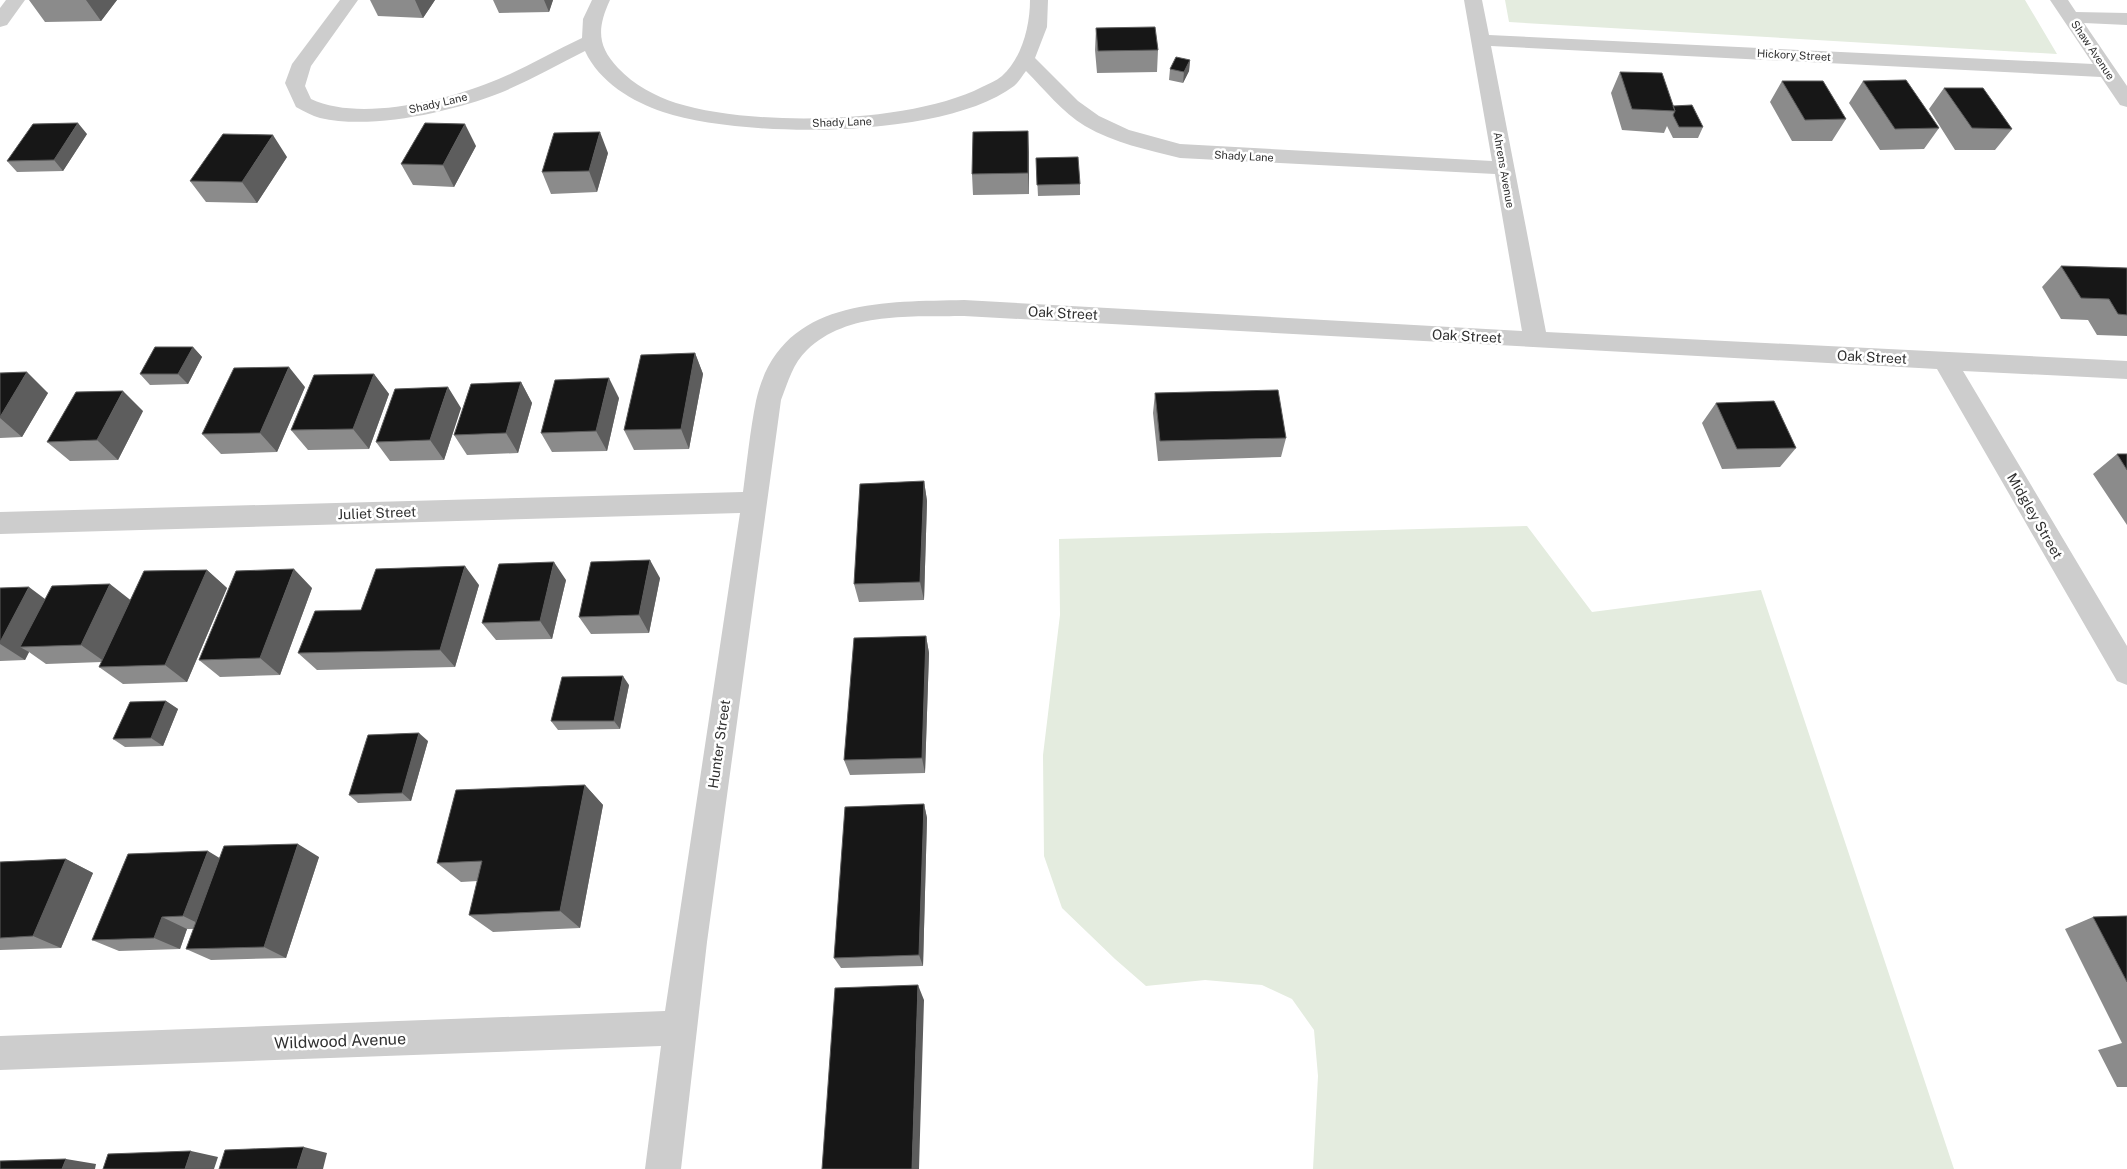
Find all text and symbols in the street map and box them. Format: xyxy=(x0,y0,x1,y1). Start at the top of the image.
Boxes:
street label: Shaw Avenue xyxy=(2069,18,2117,82)
street label: Hickory Street xyxy=(1757,47,1831,63)
street label: Shady Lane xyxy=(408,90,468,116)
street label: Shady Lane xyxy=(812,115,872,129)
street label: Ahrens Avenue xyxy=(1491,131,1517,209)
street label: Shady Lane xyxy=(1214,148,1274,164)
street label: Oak Street xyxy=(1028,303,1098,323)
street label: Oak Street xyxy=(1432,326,1502,346)
street label: Oak Street xyxy=(1837,347,1907,367)
street label: Midgley Street xyxy=(2004,470,2066,562)
street label: Juliet Street xyxy=(337,504,417,522)
street label: Hunter Street xyxy=(705,698,733,790)
street label: Wildwood Avenue xyxy=(274,1029,406,1053)

